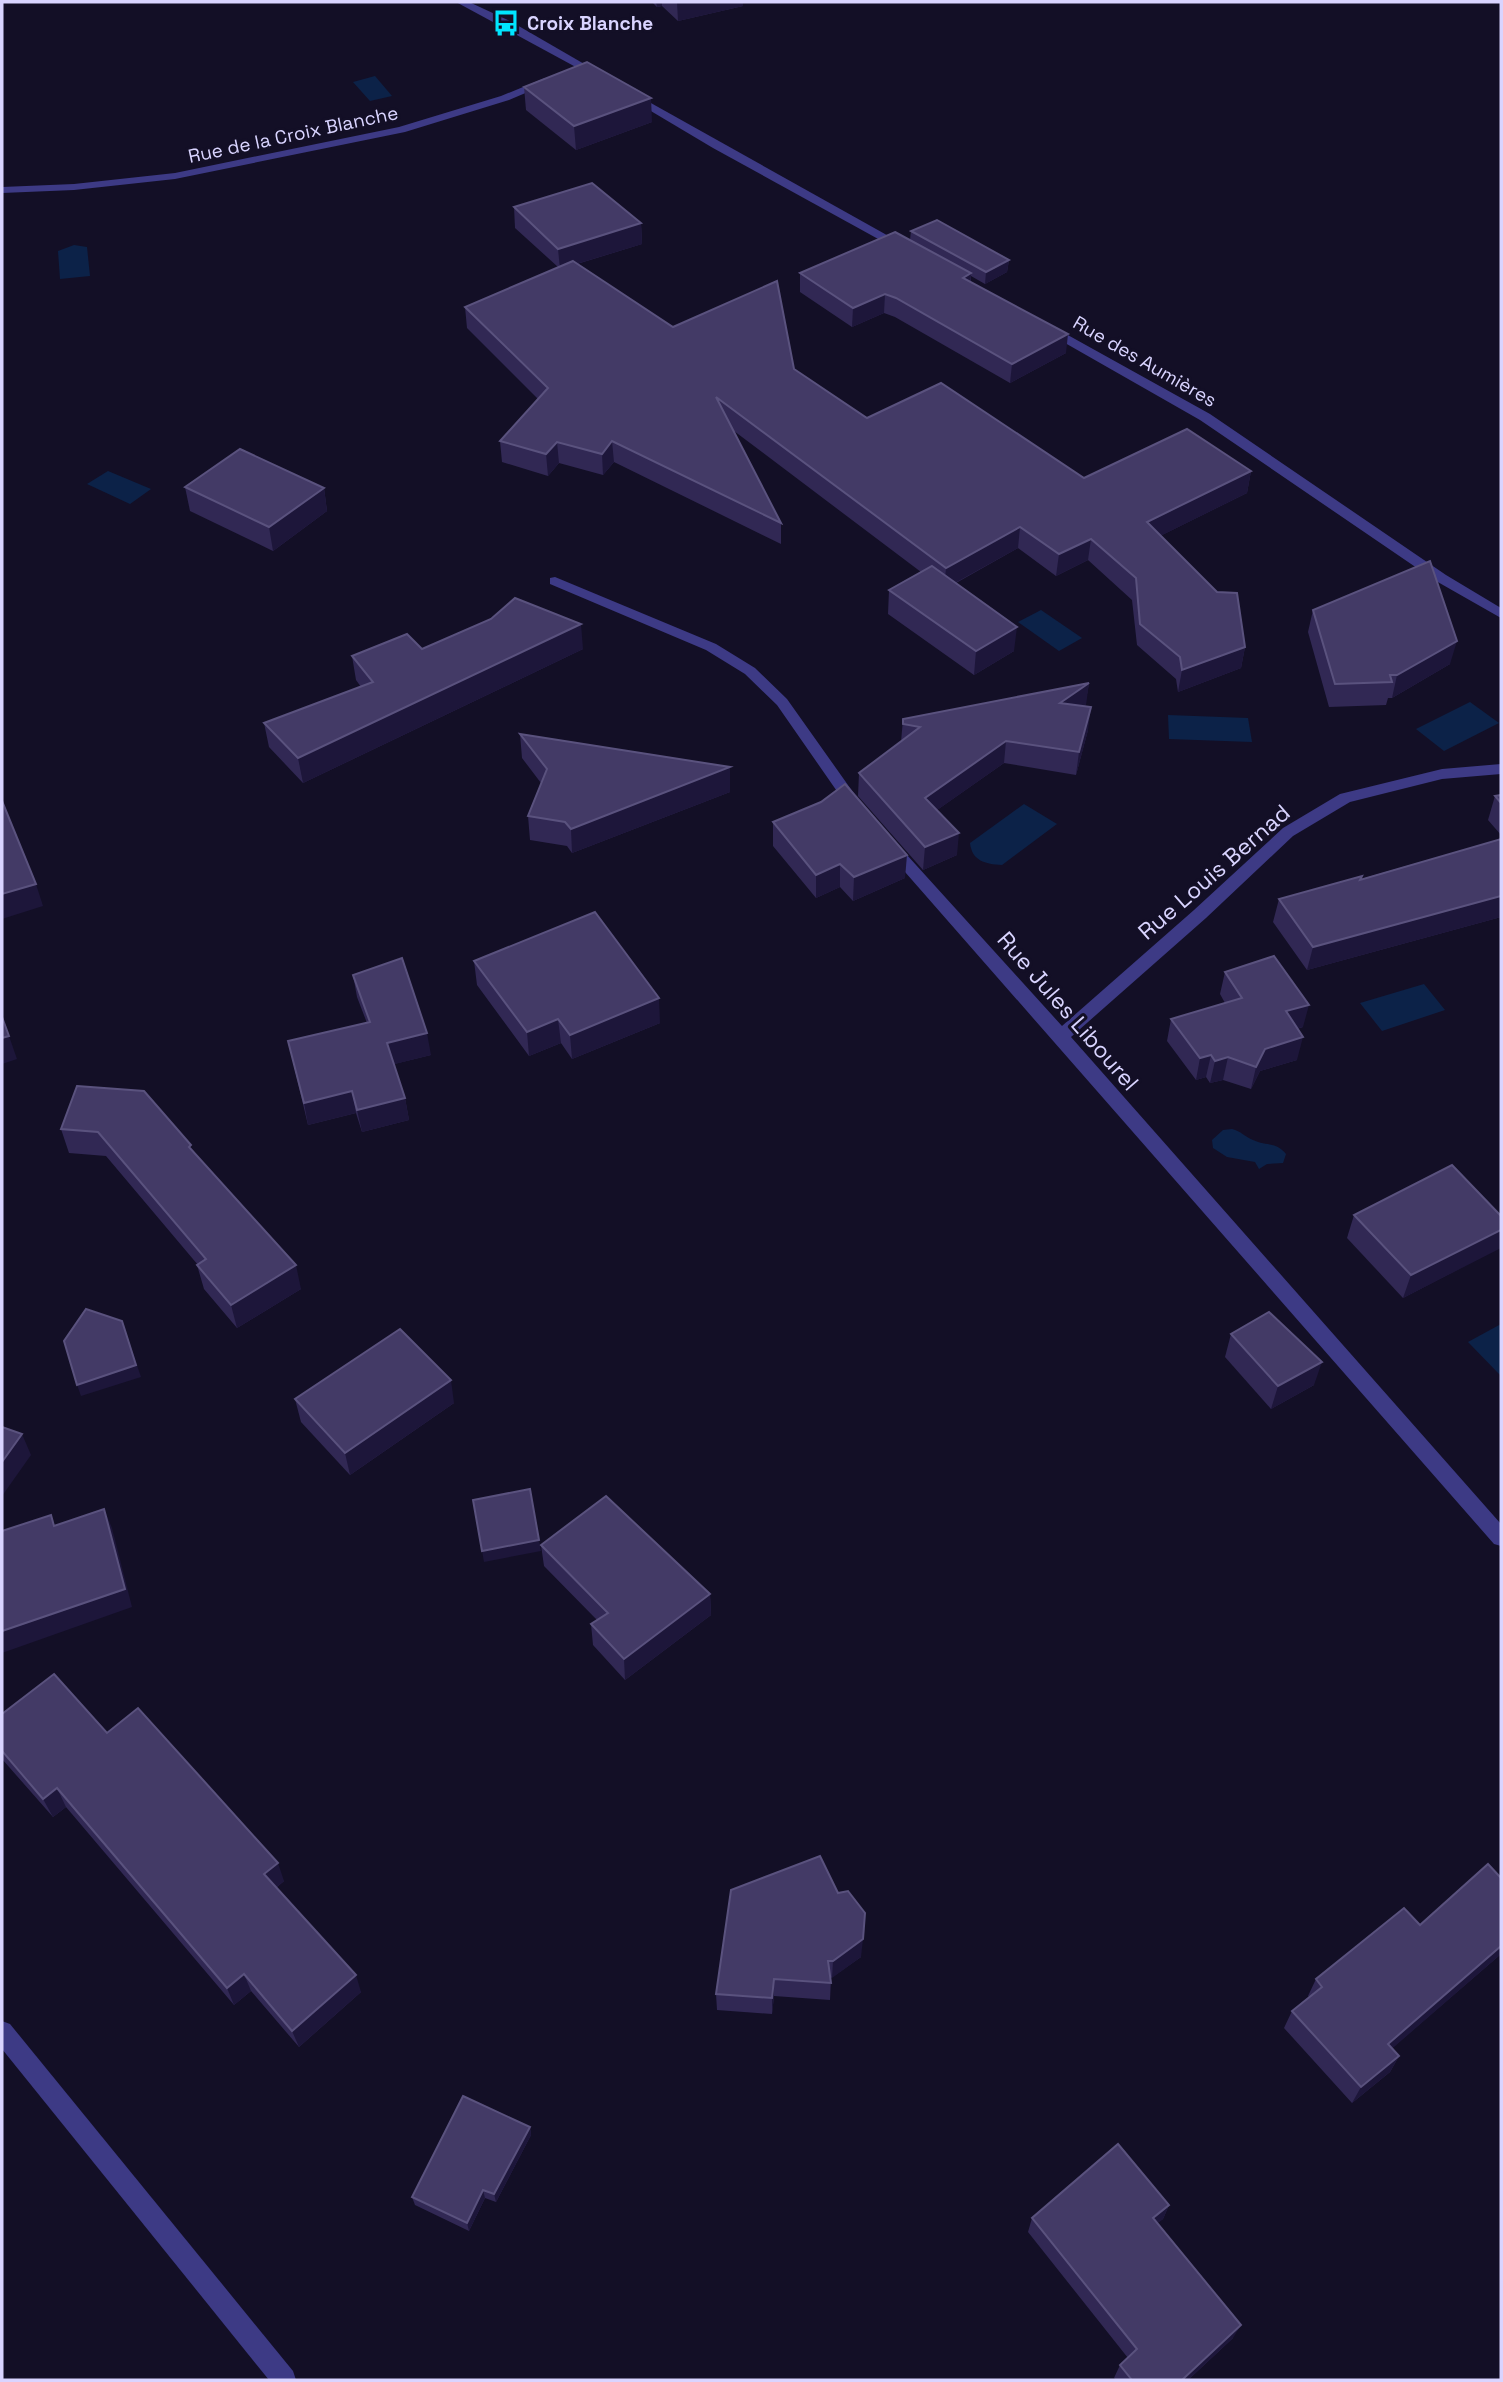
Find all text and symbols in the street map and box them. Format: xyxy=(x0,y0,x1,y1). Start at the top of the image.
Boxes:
bus stop icon: Croix Blanche xyxy=(491,8,521,38)
place label: Croix Blanche xyxy=(527,11,653,36)
street label: Rue de la Croix Blanche xyxy=(186,100,400,169)
street label: Rue des Aumières xyxy=(1068,310,1221,413)
street label: Rue Louis Bernad xyxy=(1132,798,1296,946)
street label: Rue Jules Libourel xyxy=(991,925,1145,1097)

